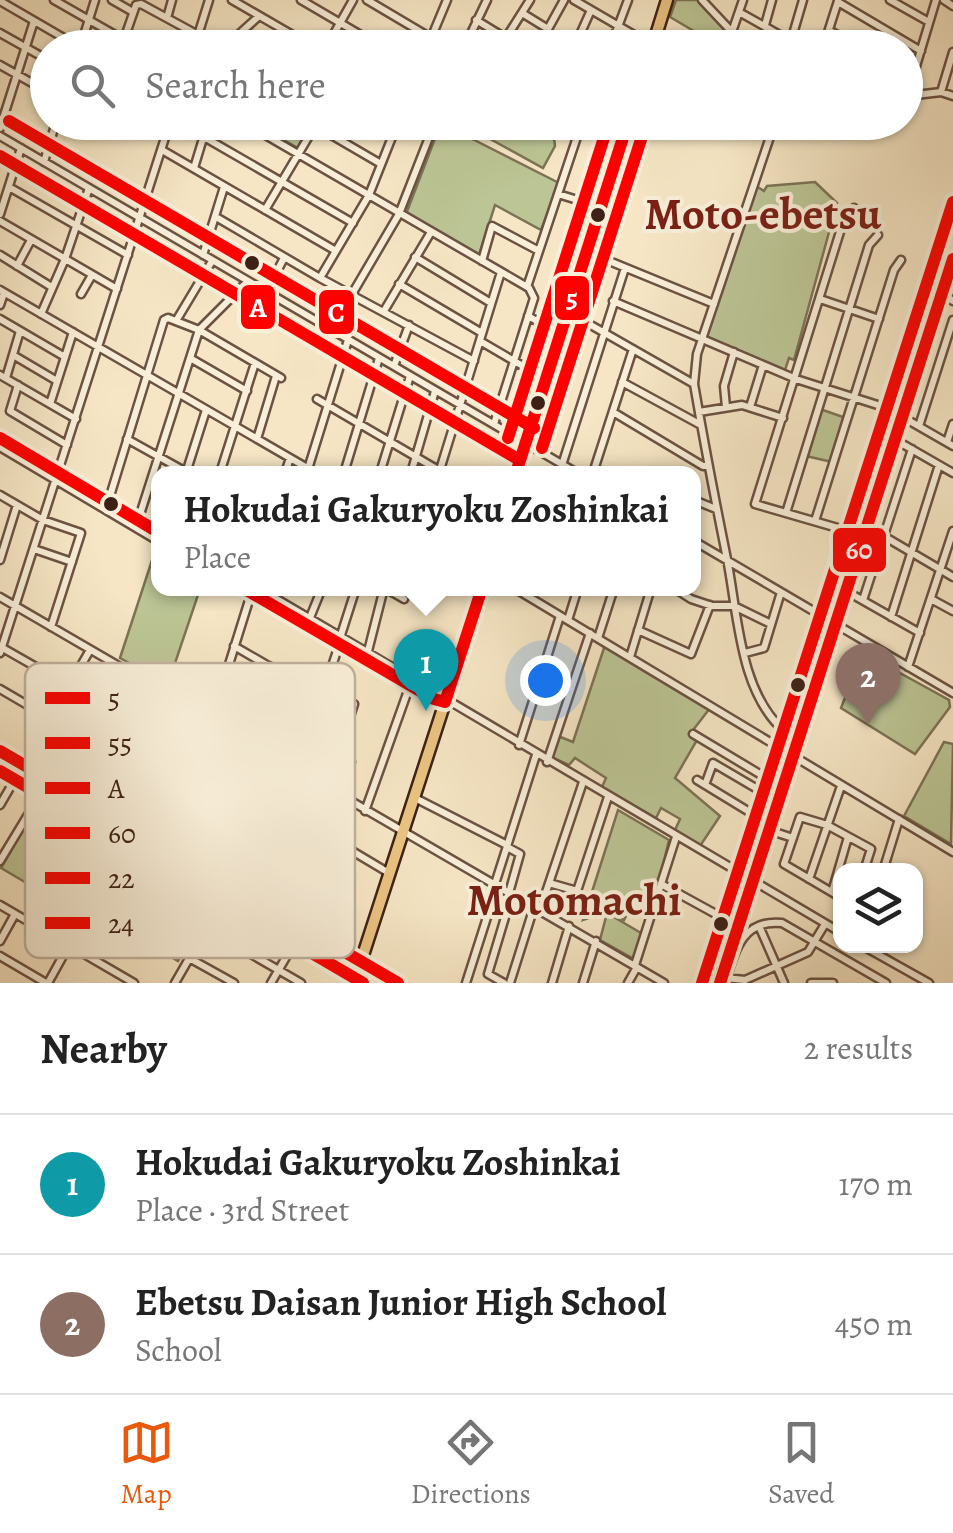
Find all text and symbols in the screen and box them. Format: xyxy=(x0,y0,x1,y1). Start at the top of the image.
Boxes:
search box xyxy=(30,30,923,140)
icon: search xyxy=(65,58,120,113)
text: Search here xyxy=(145,59,326,111)
district label: Moto-ebetsu xyxy=(645,183,882,245)
unlabelled marker xyxy=(588,205,608,225)
unlabelled marker xyxy=(242,253,262,273)
line badge: 5 xyxy=(553,274,591,322)
text: 5 xyxy=(566,279,578,317)
line badge: A xyxy=(239,283,277,331)
line badge: C xyxy=(317,288,356,336)
text: A xyxy=(248,289,267,327)
text: C xyxy=(327,294,345,332)
unlabelled marker xyxy=(528,393,548,413)
popup xyxy=(151,466,701,596)
text: Hokudai Gakuryoku Zoshinkai xyxy=(183,483,669,535)
unlabelled marker xyxy=(101,494,121,514)
line badge: 60 xyxy=(831,526,888,574)
text: 60 xyxy=(845,531,873,569)
text: Place xyxy=(183,535,251,579)
pin: 1 xyxy=(394,628,458,711)
pin: 2 xyxy=(836,642,900,725)
your location xyxy=(520,655,571,706)
legend xyxy=(25,663,355,958)
unlabelled marker xyxy=(788,675,808,695)
text: 5 xyxy=(108,680,120,718)
text: 55 xyxy=(108,725,132,763)
text: A xyxy=(107,770,125,808)
text: 60 xyxy=(108,815,136,853)
text: 22 xyxy=(108,860,135,898)
map controls xyxy=(833,863,923,953)
button: layers xyxy=(833,863,923,953)
district label: Motomachi xyxy=(467,869,681,931)
text: 24 xyxy=(108,905,134,943)
unlabelled marker xyxy=(711,914,731,934)
text: Nearby xyxy=(40,1020,167,1077)
text: 2 results xyxy=(804,1026,913,1070)
text: Hokudai Gakuryoku Zoshinkai xyxy=(135,1136,621,1188)
text: 1 xyxy=(67,1162,78,1206)
text: 170 m xyxy=(839,1162,913,1206)
text: Place · 3rd Street xyxy=(135,1188,349,1232)
text: Ebetsu Daisan Junior High School xyxy=(135,1276,667,1328)
text: 2 xyxy=(65,1302,80,1346)
text: 450 m xyxy=(835,1302,913,1346)
text: School xyxy=(135,1328,222,1372)
tab: Map xyxy=(119,1415,174,1513)
tab: Directions xyxy=(411,1415,531,1513)
tab: Saved xyxy=(768,1415,834,1513)

